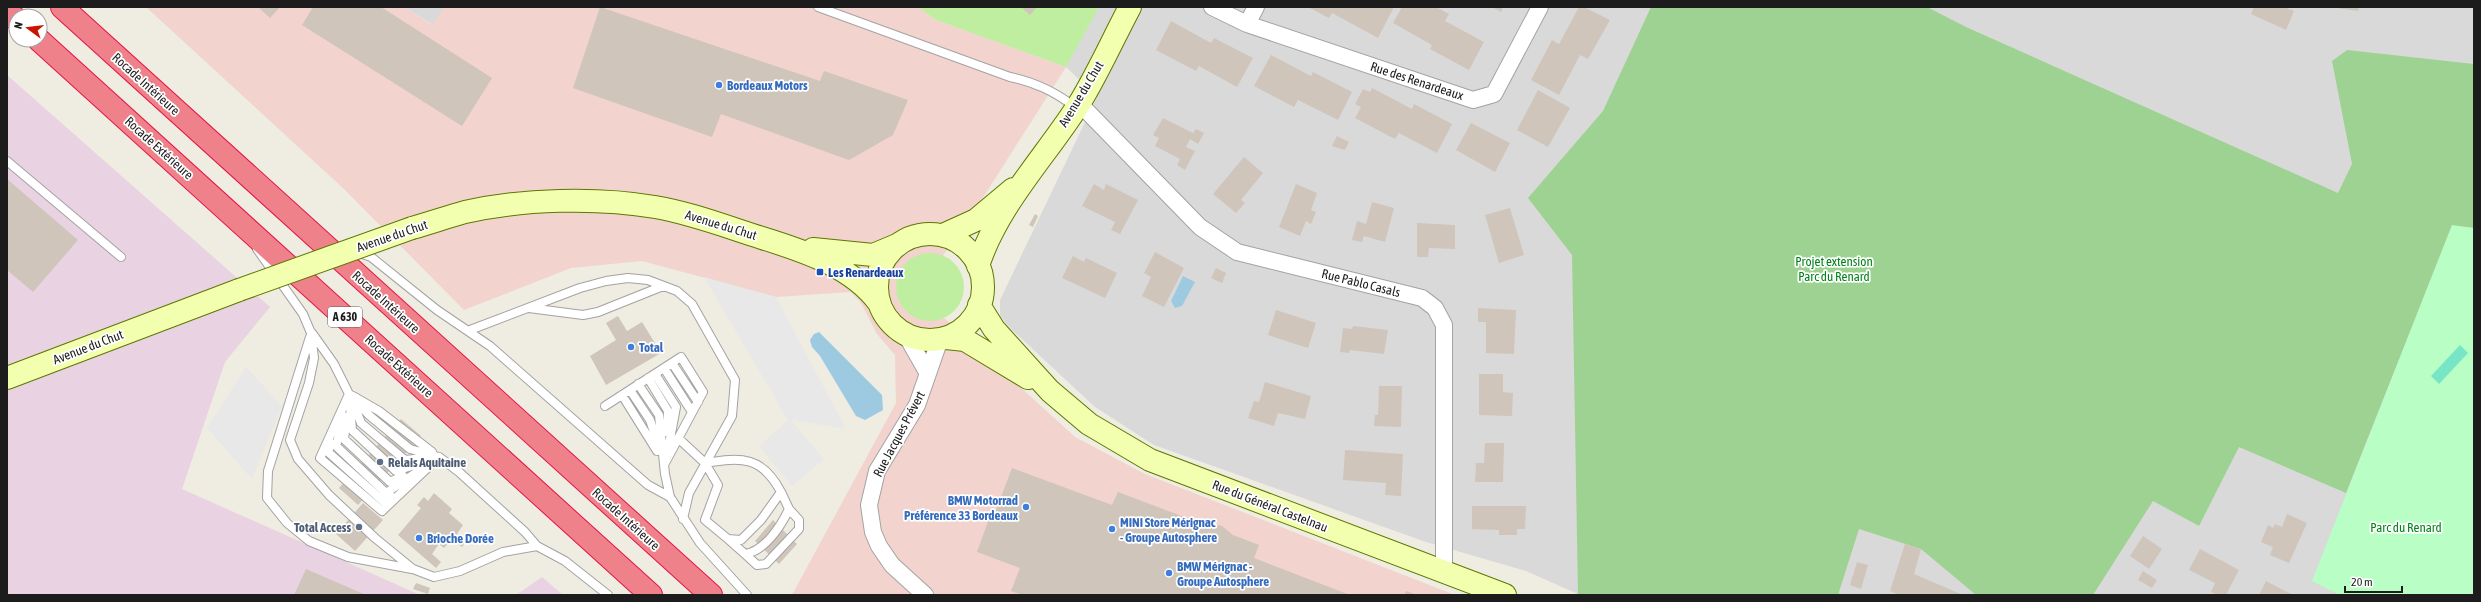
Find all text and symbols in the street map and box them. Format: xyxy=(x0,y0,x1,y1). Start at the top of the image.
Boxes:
north arrow xyxy=(8,8,48,48)
text: N xyxy=(12,21,25,30)
street label: Rocade Intérieure xyxy=(109,50,183,118)
street label: Avenue du Chut xyxy=(1055,58,1107,130)
street label: Rue des Renardeaux xyxy=(1368,59,1466,103)
place label: Bordeaux Motors xyxy=(727,78,808,93)
marker: Bordeaux Motors xyxy=(714,80,724,90)
street label: Rocade Extérieure xyxy=(122,114,196,183)
street label: Avenue du Chut xyxy=(683,207,759,243)
street label: Avenue du Chut xyxy=(354,217,430,255)
park label: Projet extension Parc du Renard xyxy=(1795,254,1873,284)
place label: Les Renardeaux xyxy=(828,265,904,280)
street label: Rue Pablo Casals xyxy=(1320,266,1402,300)
marker: Les Renardeaux xyxy=(815,267,825,277)
street label: Rocade Intérieure xyxy=(349,268,423,336)
road number: A 630 xyxy=(328,307,362,327)
street label: Avenue du Chut xyxy=(51,327,126,367)
street label: Rocade Extérieure xyxy=(362,332,436,401)
place label: Total xyxy=(639,340,664,355)
marker: Total xyxy=(626,342,636,352)
street label: Rue Jacques Prévert xyxy=(870,388,928,479)
place label: Relais Aquitaine xyxy=(388,455,466,470)
marker: Relais Aquitaine xyxy=(375,457,385,467)
street label: Rue du Général Castelnau xyxy=(1210,477,1330,535)
street label: Rocade Intérieure xyxy=(589,485,663,553)
place label: BMW Motorrad Préférence 33 Bordeaux xyxy=(904,493,1019,523)
marker: BMW Motorrad Préférence 33 Bordeaux xyxy=(1021,502,1031,512)
place label: MINI Store Mérignac - Groupe Autosphere xyxy=(1120,515,1217,545)
place label: Total Access xyxy=(294,520,351,535)
park label: Parc du Renard xyxy=(2370,520,2442,535)
marker: Total Access xyxy=(354,522,364,532)
marker: MINI Store Mérignac - Groupe Autosphere xyxy=(1107,524,1117,534)
place label: Brioche Dorée xyxy=(427,531,494,546)
marker: Brioche Dorée xyxy=(414,533,424,543)
place label: BMW Mérignac - Groupe Autosphere xyxy=(1177,559,1269,589)
marker: BMW Mérignac - Groupe Autosphere xyxy=(1164,568,1174,578)
scale bar xyxy=(2345,568,2402,594)
text: 20 m xyxy=(2351,575,2373,589)

